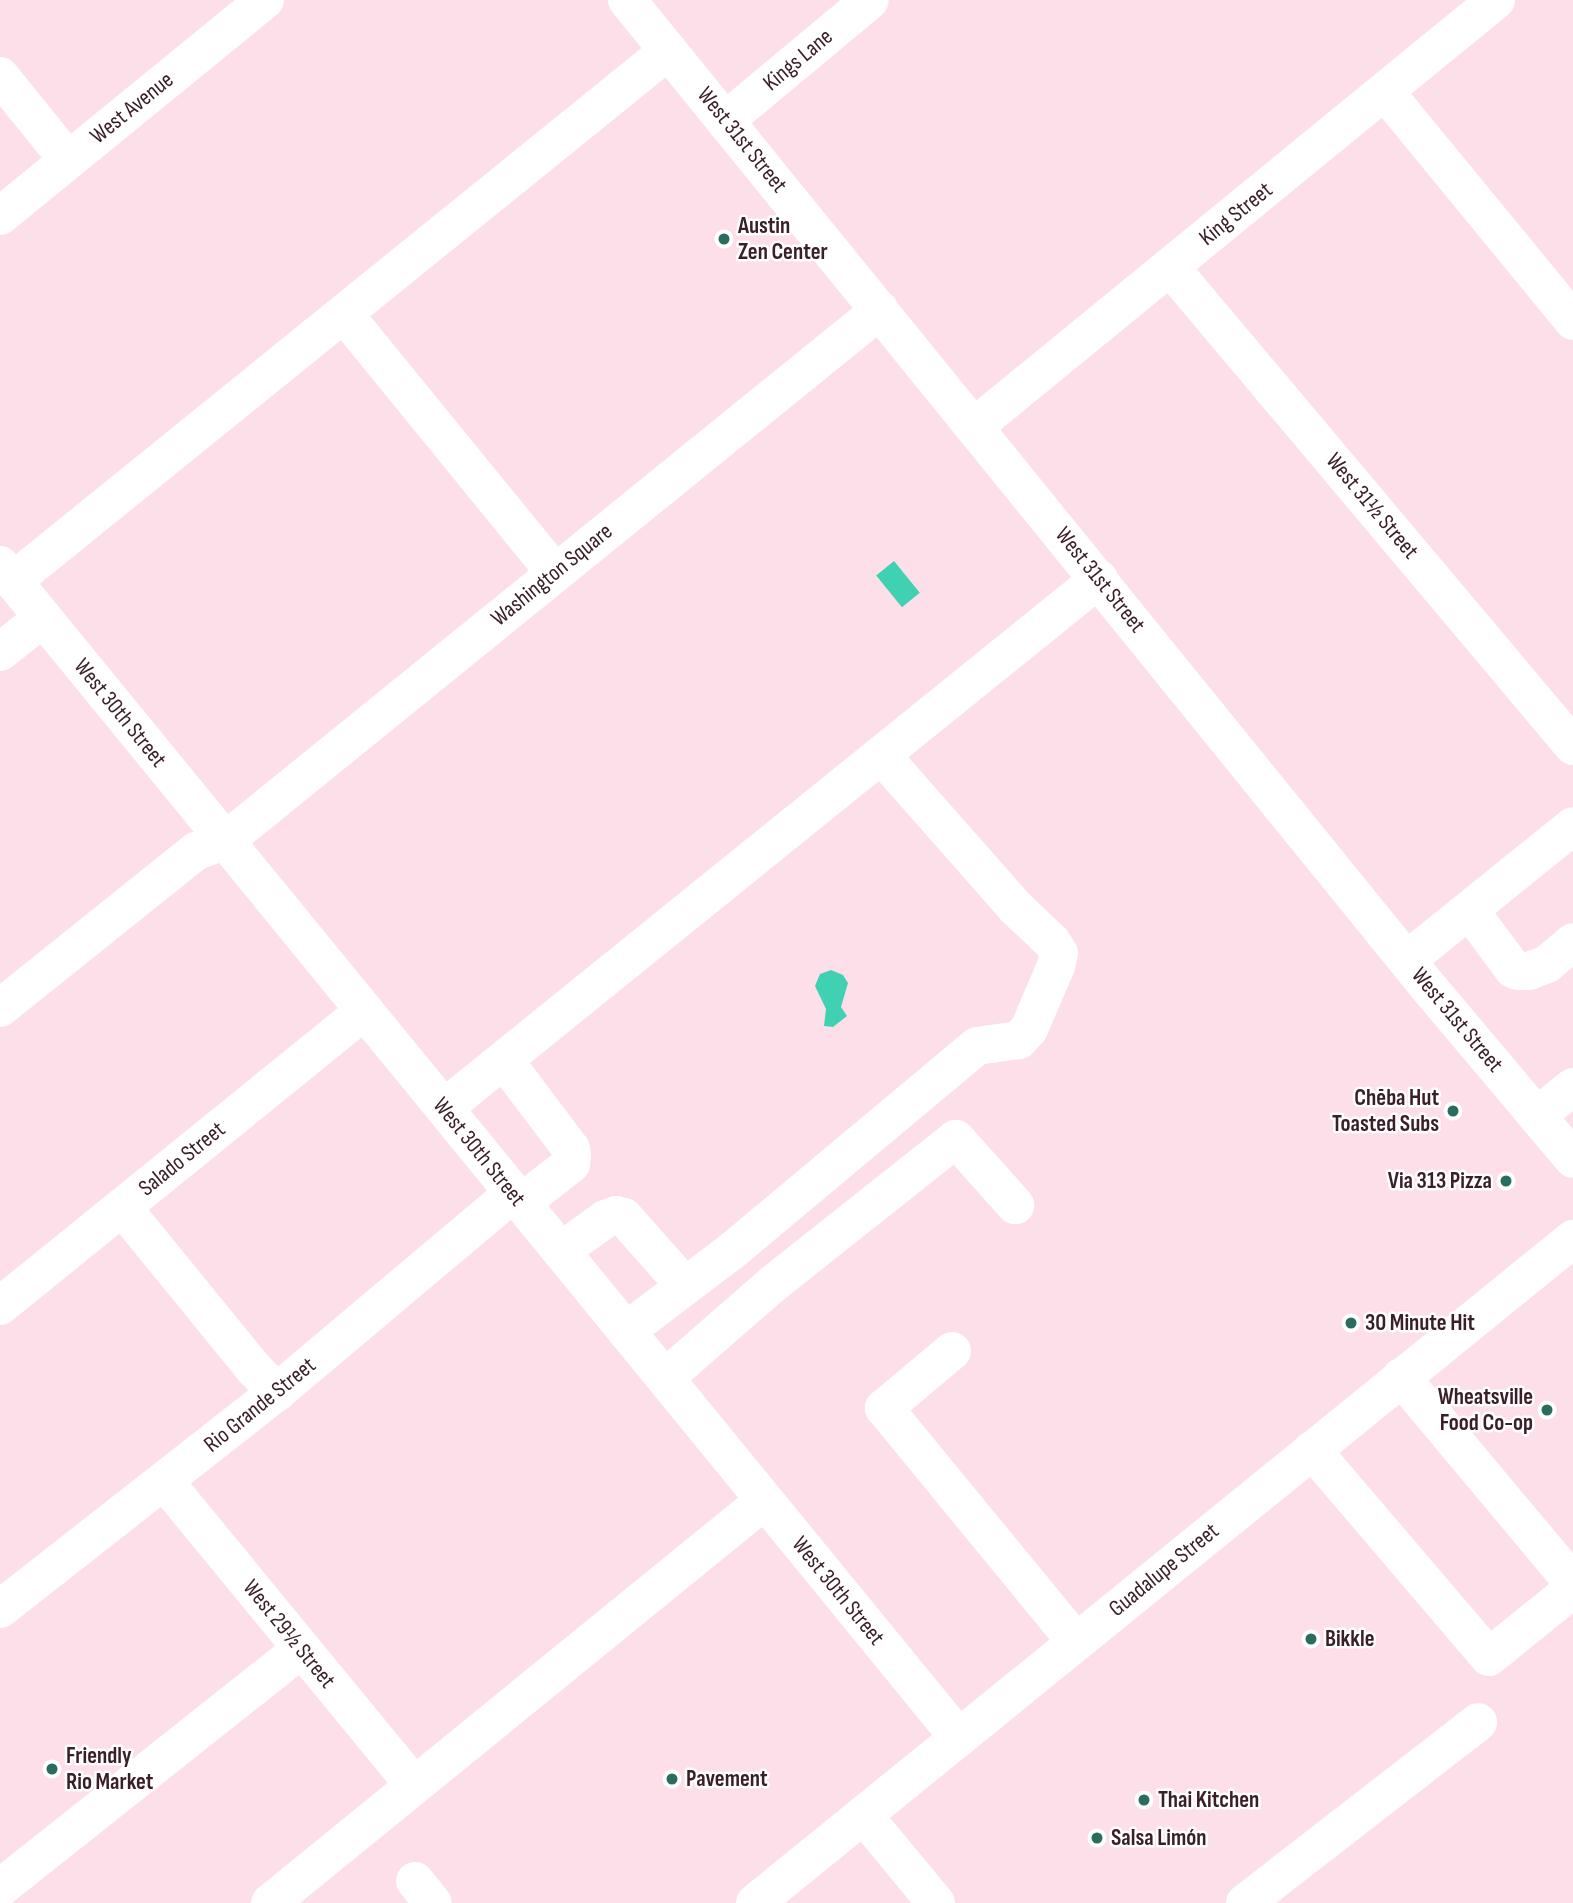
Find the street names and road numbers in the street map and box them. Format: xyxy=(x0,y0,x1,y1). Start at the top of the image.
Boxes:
street label: Kings Lane xyxy=(758,23,838,97)
street label: West Avenue xyxy=(85,66,179,150)
street label: West 31st Street xyxy=(691,82,793,198)
street label: King Street xyxy=(1194,176,1278,252)
street label: West 31½ Street xyxy=(1320,447,1424,565)
street label: Washington Square xyxy=(486,518,618,632)
street label: West 31st Street xyxy=(1049,522,1151,638)
street label: West 30th Street xyxy=(68,653,172,773)
street label: West 31st Street xyxy=(1405,962,1509,1078)
street label: West 30th Street xyxy=(427,1092,531,1212)
street label: Salado Street xyxy=(133,1116,231,1202)
street label: Rio Grande Street xyxy=(199,1352,321,1458)
street label: Guadalupe Street xyxy=(1104,1517,1224,1623)
street label: West 30th Street xyxy=(786,1531,890,1651)
street label: West 29½ Street xyxy=(237,1574,341,1694)

